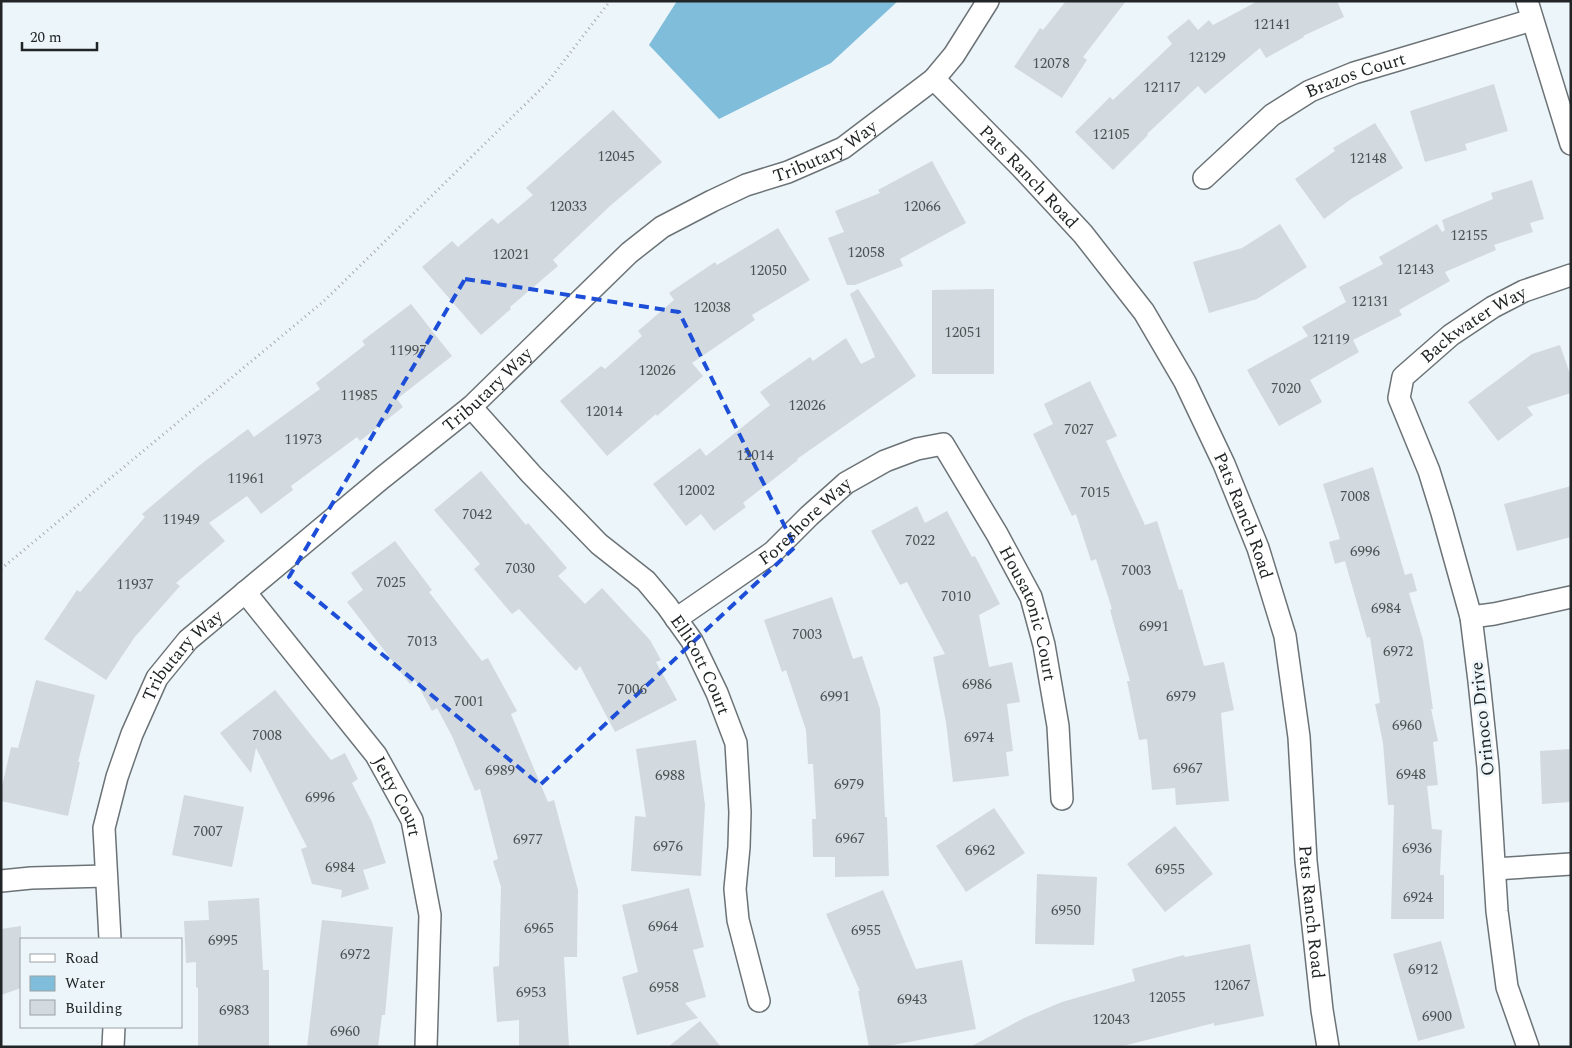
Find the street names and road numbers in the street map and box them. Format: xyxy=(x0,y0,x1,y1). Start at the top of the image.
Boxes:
street label: Brazos Court xyxy=(1301,45,1409,105)
street label: Tributary Way xyxy=(770,113,884,190)
street label: Pats Ranch Road xyxy=(972,119,1084,235)
street label: Backwater Way xyxy=(1415,278,1532,370)
street label: Tributary Way xyxy=(437,340,540,439)
street label: Pats Ranch Road xyxy=(1206,448,1280,582)
street label: Foreshore Way xyxy=(753,470,859,572)
street label: Housatonic Court xyxy=(992,541,1063,683)
street label: Tributary Way xyxy=(135,602,230,706)
street label: Ellicott Court xyxy=(663,609,737,719)
street label: Orinoco Drive xyxy=(1463,661,1502,777)
street label: Jetty Court xyxy=(365,751,428,839)
street label: Pats Ranch Road xyxy=(1291,844,1332,980)

